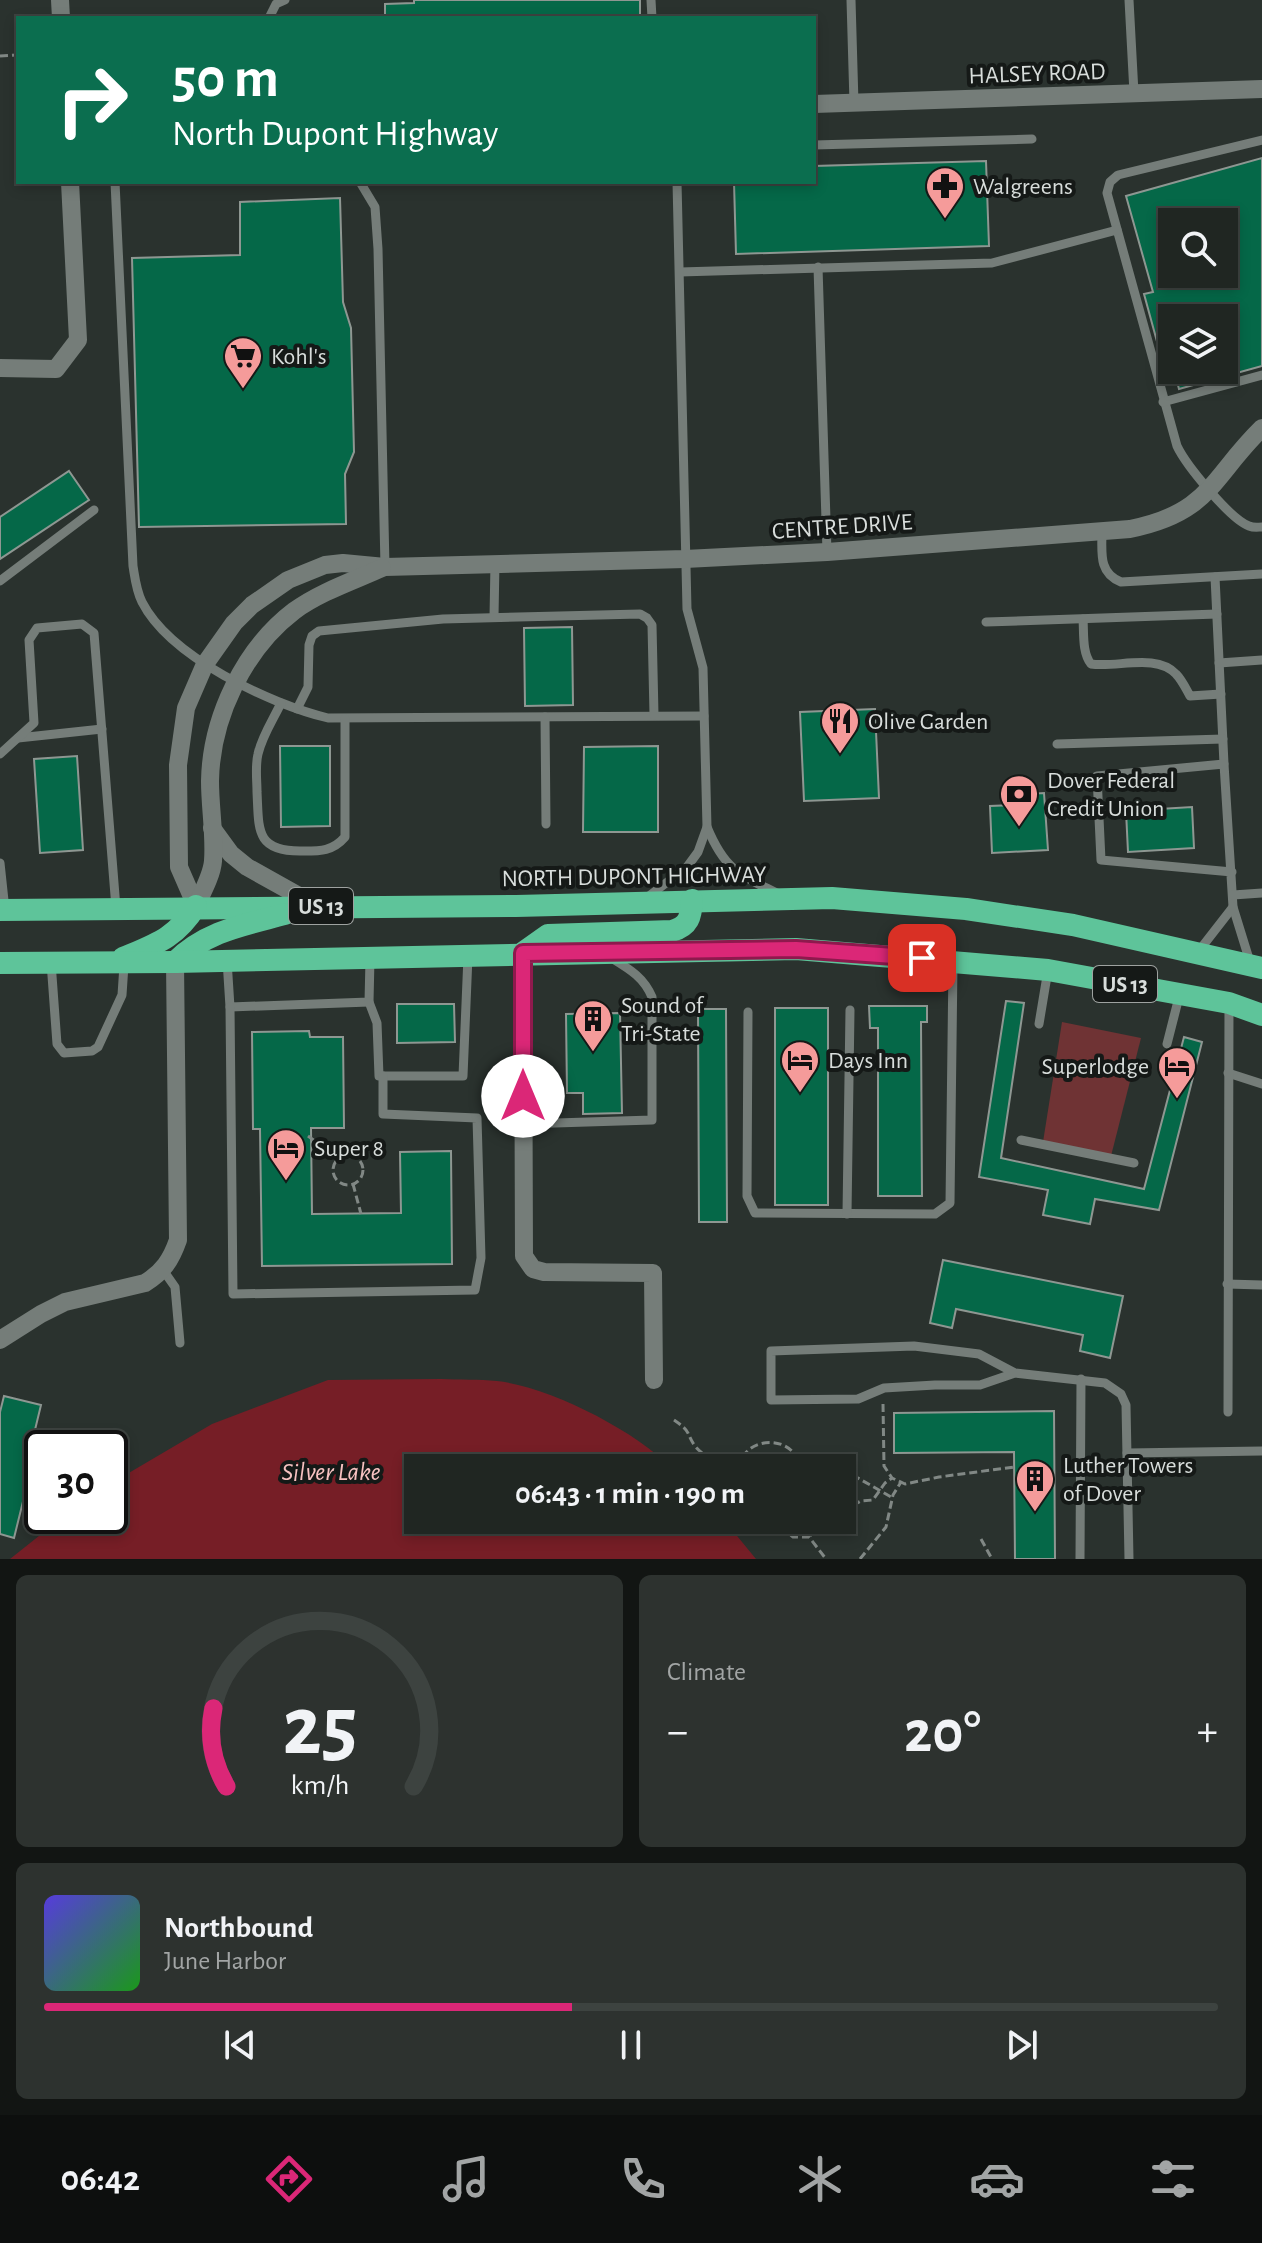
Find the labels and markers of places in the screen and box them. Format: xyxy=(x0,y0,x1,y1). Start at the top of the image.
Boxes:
pharmacy icon: Walgreens xyxy=(924,165,966,220)
place label: Walgreens xyxy=(973,175,1073,199)
supermarket icon: Kohl's xyxy=(222,335,264,390)
place label: Kohl's xyxy=(271,345,327,369)
restaurant icon: Olive Garden xyxy=(819,700,861,755)
place label: Olive Garden xyxy=(868,710,988,734)
place label: Dover Federal Credit Union xyxy=(1047,769,1175,821)
bank icon: Dover Federal Credit Union xyxy=(998,773,1040,828)
pin xyxy=(888,924,956,992)
place label: Sound of Tri-State xyxy=(621,994,705,1046)
building icon: Sound of Tri-State xyxy=(572,998,614,1053)
hotel icon: Days Inn xyxy=(779,1039,821,1094)
hotel icon: Superlodge xyxy=(1156,1045,1198,1100)
place label: Days Inn xyxy=(828,1049,908,1073)
place label: Superlodge xyxy=(1041,1055,1149,1079)
hotel icon: Super 8 xyxy=(265,1127,307,1182)
place label: Super 8 xyxy=(314,1137,384,1161)
place label: Luther Towers of Dover xyxy=(1063,1454,1193,1506)
building icon: Luther Towers of Dover xyxy=(1014,1458,1056,1513)

